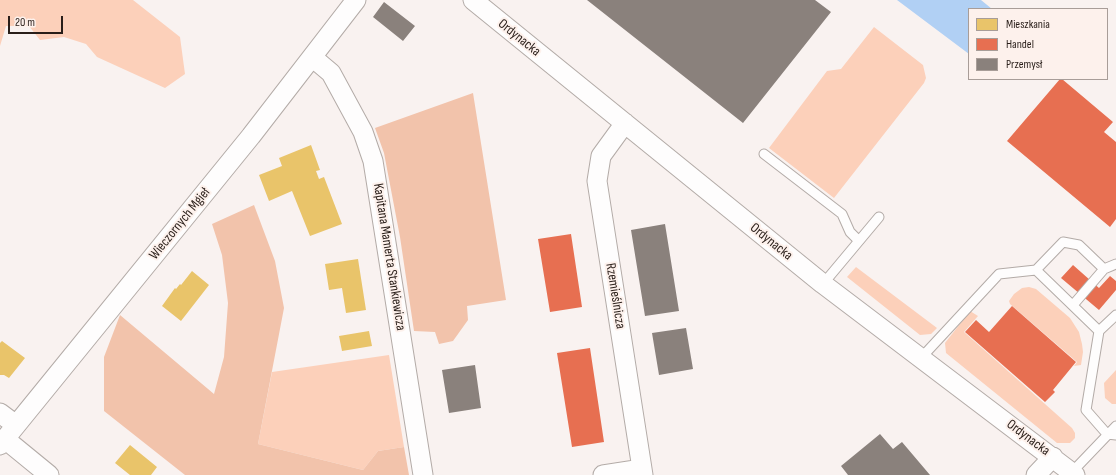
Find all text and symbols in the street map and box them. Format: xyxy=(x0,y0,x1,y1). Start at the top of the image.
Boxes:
scale bar xyxy=(10,8,65,34)
legend xyxy=(968,8,1108,80)
text: 20 m xyxy=(15,15,35,30)
street label: Ordynacka xyxy=(494,16,544,60)
text: Mieszkania xyxy=(1006,17,1050,32)
text: Handel xyxy=(1006,37,1034,52)
text: Przemysł xyxy=(1006,57,1042,72)
street label: Kapitana Mamerta Stankiewicza xyxy=(369,182,409,332)
street label: Wieczornych Mgieł xyxy=(146,185,214,263)
street label: Ordynacka xyxy=(746,220,796,264)
street label: Rzemieślnicza xyxy=(602,262,628,330)
street label: Ordynacka xyxy=(1003,416,1053,460)

